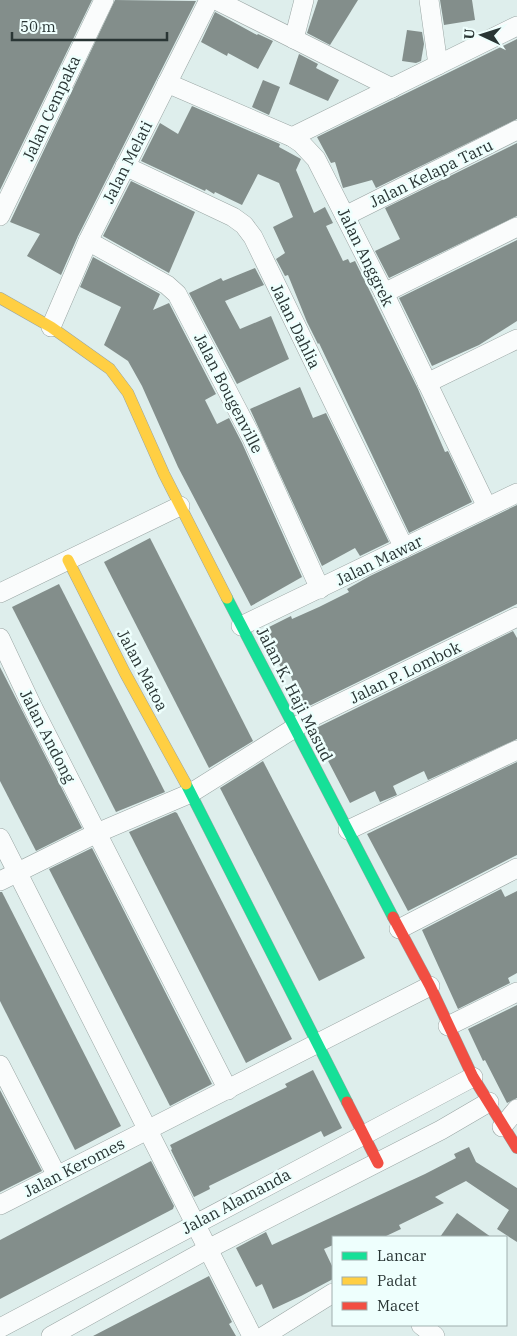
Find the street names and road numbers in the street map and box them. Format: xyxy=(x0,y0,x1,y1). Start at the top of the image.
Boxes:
street label: Jalan Cempaka xyxy=(18,52,84,164)
street label: Jalan Melati xyxy=(98,117,156,207)
street label: Jalan Kelapa Taru xyxy=(366,134,496,212)
street label: Jalan Anggrek xyxy=(334,205,399,310)
street label: Jalan Dahlia xyxy=(267,280,325,372)
street label: Jalan Bougenville xyxy=(190,330,268,456)
street label: Jalan Mawar xyxy=(332,530,426,590)
street label: Jalan K. Haji Masud xyxy=(252,623,338,765)
street label: Jalan Matoa xyxy=(113,626,173,714)
street label: Jalan P. Lombok xyxy=(346,636,464,708)
street label: Jalan Andong xyxy=(16,686,80,786)
street label: Jalan Keromes xyxy=(20,1133,128,1201)
street label: Jalan Alamanda xyxy=(178,1164,294,1238)

